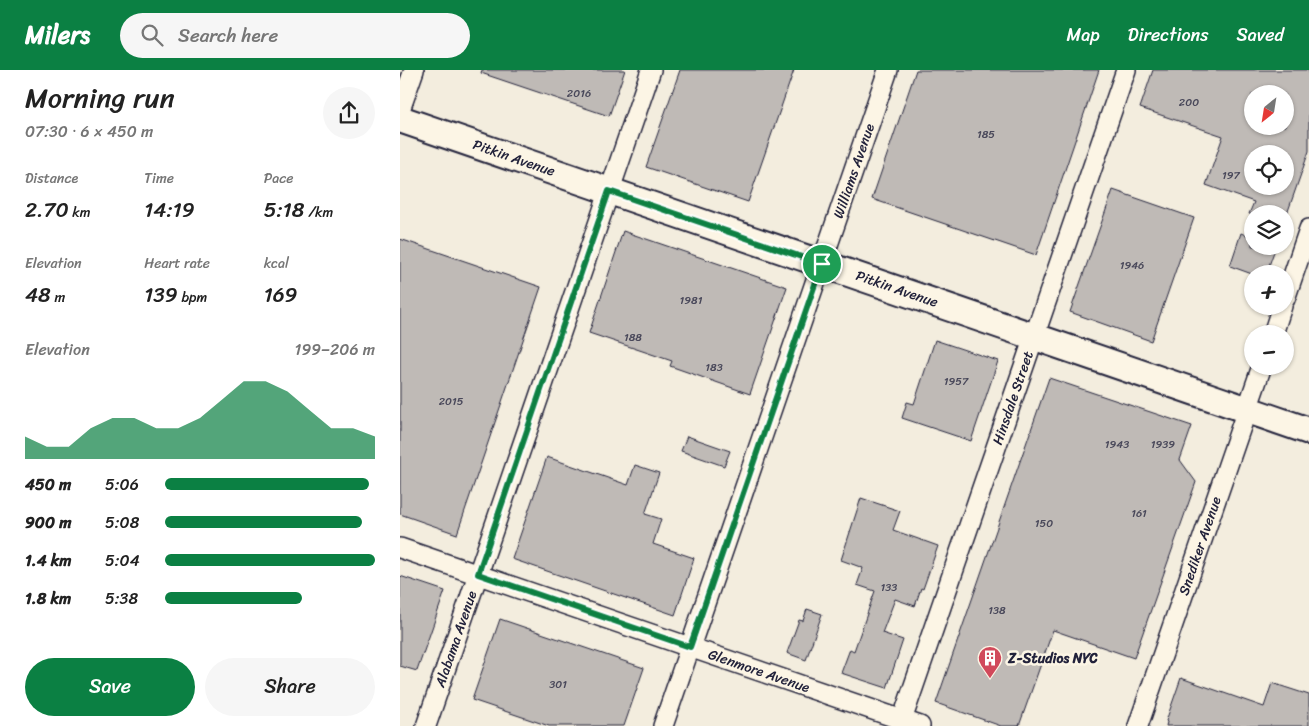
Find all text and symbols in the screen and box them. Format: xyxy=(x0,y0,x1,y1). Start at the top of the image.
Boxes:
search box xyxy=(120,13,470,58)
text: Milers xyxy=(25,14,90,56)
text: Search here xyxy=(178,19,278,52)
text: Map xyxy=(1067,19,1100,51)
text: Directions xyxy=(1128,19,1209,51)
text: Saved xyxy=(1237,19,1284,51)
icon: search xyxy=(138,21,166,49)
text: Morning run xyxy=(25,73,175,122)
house number: 2016 xyxy=(567,84,591,103)
north arrow xyxy=(1244,85,1294,135)
map controls xyxy=(1244,85,1294,375)
button: share xyxy=(323,87,375,139)
house number: 200 xyxy=(1179,93,1199,112)
text: 07:30 · 6 × 450 m xyxy=(25,117,153,146)
street label: Williams Avenue xyxy=(826,120,882,222)
house number: 185 xyxy=(977,125,995,144)
street label: Pitkin Avenue xyxy=(469,132,559,184)
button: locate xyxy=(1244,145,1294,195)
text: Distance xyxy=(25,166,78,191)
text: Time xyxy=(144,166,174,191)
text: Pace xyxy=(264,166,293,191)
house number: 197 xyxy=(1222,166,1241,185)
text: 2.70 xyxy=(25,191,69,229)
text: 14:19 xyxy=(144,191,195,229)
text: 5:18 xyxy=(264,191,305,229)
text: km xyxy=(69,200,91,225)
text: /km xyxy=(305,200,333,225)
button: layers xyxy=(1244,205,1294,255)
pin xyxy=(801,243,843,285)
icon: arrive xyxy=(808,250,836,278)
text: Elevation xyxy=(25,251,82,276)
text: Heart rate xyxy=(144,251,210,276)
text: kcal xyxy=(264,251,289,276)
house number: 1946 xyxy=(1120,256,1144,275)
street label: Pitkin Avenue xyxy=(852,263,942,315)
button: + xyxy=(1244,265,1294,315)
text: 48 xyxy=(25,276,51,314)
text: 139 xyxy=(144,276,178,314)
text: 169 xyxy=(264,276,298,314)
text: m xyxy=(51,285,65,310)
text: bpm xyxy=(178,285,207,310)
house number: 1981 xyxy=(680,291,703,310)
button: − xyxy=(1244,325,1294,375)
house number: 188 xyxy=(624,328,642,347)
text: Elevation xyxy=(25,335,90,364)
text: 199–206 m xyxy=(295,335,375,364)
street label: Hinsdale Street xyxy=(985,348,1041,448)
house number: 183 xyxy=(705,358,723,377)
house number: 1957 xyxy=(944,372,969,391)
house number: 2015 xyxy=(439,392,464,411)
house number: 1943 xyxy=(1105,435,1129,454)
house number: 1939 xyxy=(1151,435,1175,454)
text: 450 m xyxy=(25,470,71,499)
text: 5:06 xyxy=(105,470,139,499)
street label: Snediker Avenue xyxy=(1171,493,1229,599)
house number: 161 xyxy=(1131,504,1147,523)
text: 900 m xyxy=(25,508,72,537)
text: 5:08 xyxy=(105,508,139,537)
house number: 150 xyxy=(1035,514,1053,533)
text: 1.4 km xyxy=(25,546,72,575)
text: 5:04 xyxy=(105,546,140,575)
house number: 133 xyxy=(881,578,897,597)
text: 1.8 km xyxy=(25,584,71,613)
text: 5:38 xyxy=(105,584,138,613)
street label: Alabama Avenue xyxy=(427,587,484,692)
house number: 138 xyxy=(988,601,1006,620)
street label: Glenmore Avenue xyxy=(705,642,814,700)
building icon: Z-Studios NYC xyxy=(977,645,1003,679)
place label: Z-Studios NYC xyxy=(1007,646,1098,671)
button: Save xyxy=(25,658,195,716)
button: Share xyxy=(205,658,375,716)
house number: 301 xyxy=(549,675,567,694)

